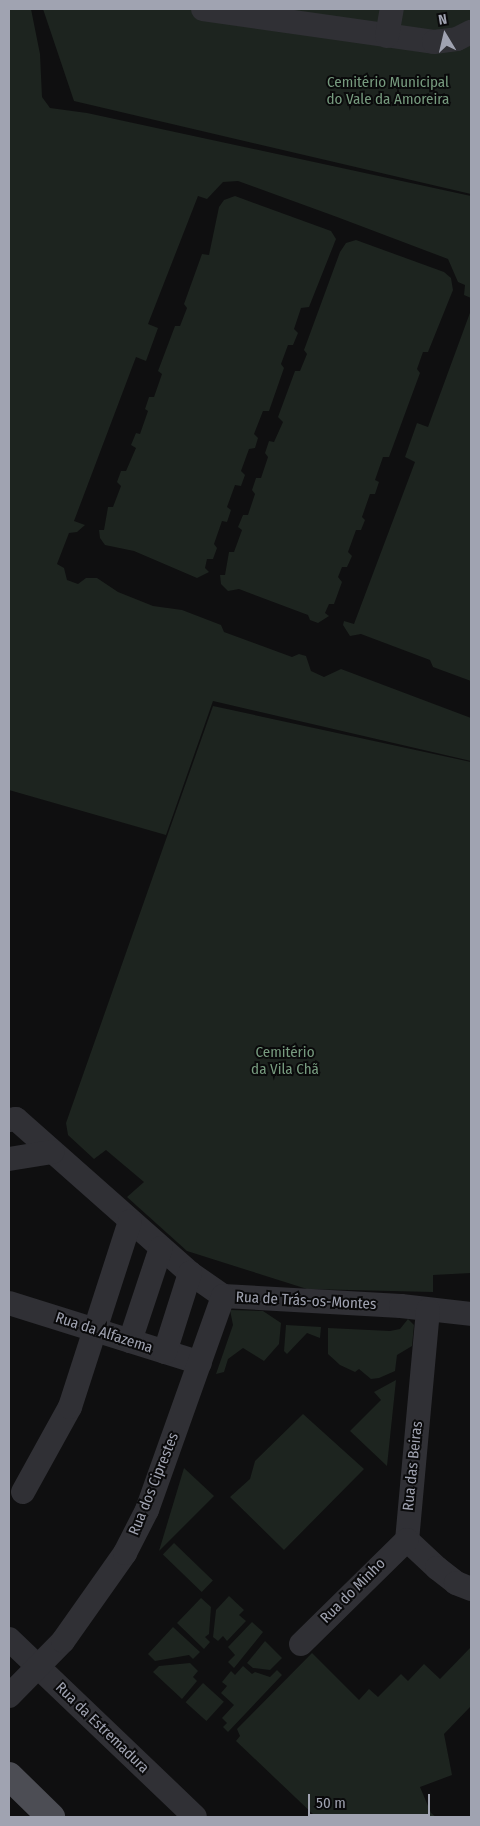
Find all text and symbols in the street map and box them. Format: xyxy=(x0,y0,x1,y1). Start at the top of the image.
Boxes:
north arrow xyxy=(420,10,470,60)
text: N xyxy=(437,11,448,29)
park label: Cemitério Municipal do Vale da Amoreira xyxy=(327,73,449,108)
park label: Cemitério da Vila Chã xyxy=(251,1043,319,1078)
street label: Rua de Trás-os-Montes xyxy=(235,1288,377,1314)
street label: Rua da Alfazema xyxy=(53,1309,155,1357)
street label: Rua das Beiras xyxy=(399,1420,427,1512)
street label: Rua dos Ciprestes xyxy=(125,1430,183,1538)
street label: Rua do Minho xyxy=(317,1555,389,1627)
street label: Rua da Estremadura xyxy=(51,1679,153,1777)
scale bar xyxy=(310,1784,432,1816)
text: 50 m xyxy=(316,1794,346,1812)

